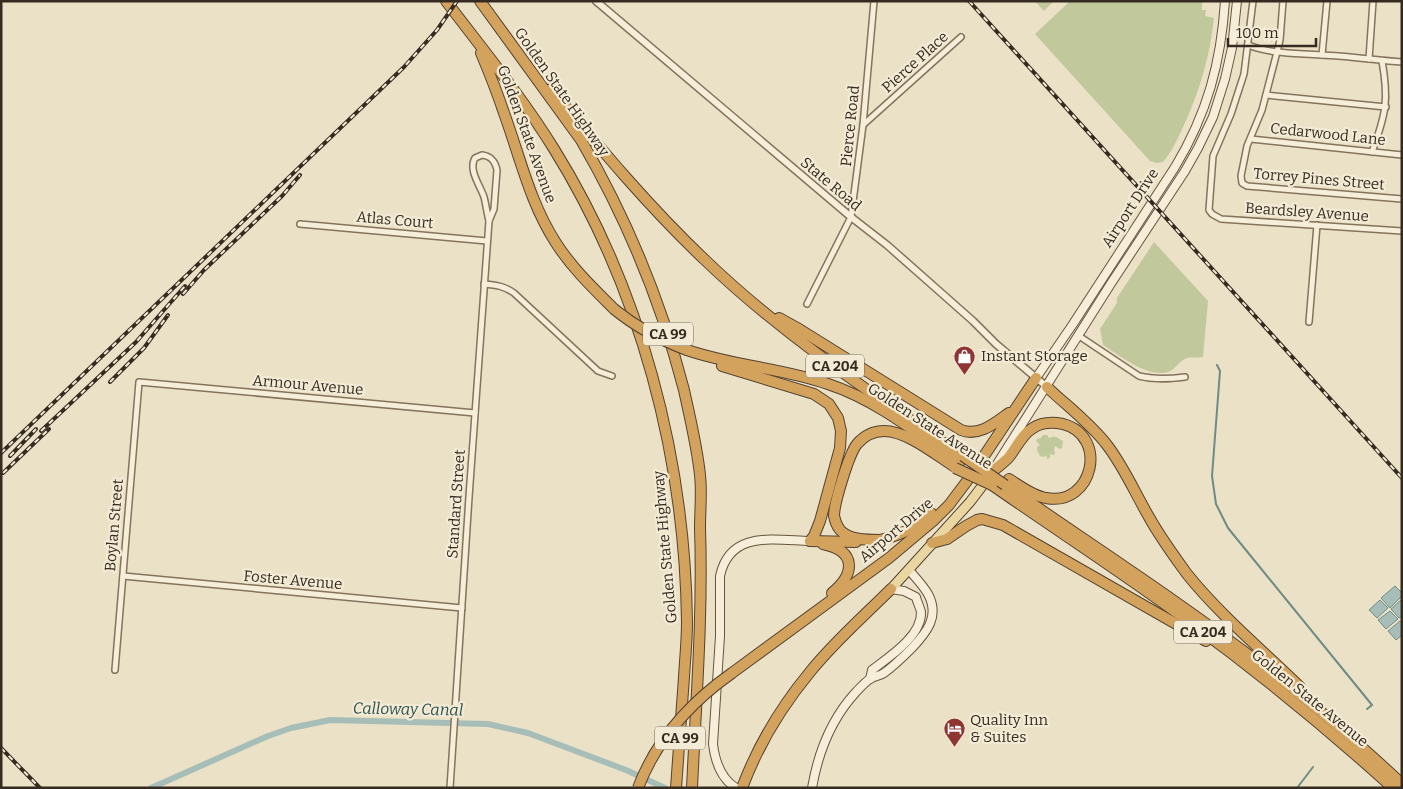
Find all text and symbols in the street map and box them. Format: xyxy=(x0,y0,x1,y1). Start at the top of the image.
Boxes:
scale bar xyxy=(1228,15,1316,47)
street label: Golden State Highway xyxy=(511,24,613,160)
text: 100 m xyxy=(1236,24,1279,42)
street label: Pierce Place xyxy=(878,28,952,96)
street label: Golden State Avenue xyxy=(494,63,560,205)
street label: Pierce Road xyxy=(837,84,863,168)
street label: Cedarwood Lane xyxy=(1269,119,1387,149)
street label: State Road xyxy=(797,153,865,215)
street label: Torrey Pines Street xyxy=(1253,164,1386,194)
street label: Airport Drive xyxy=(1098,165,1162,251)
street label: Beardsley Avenue xyxy=(1244,199,1370,225)
street label: Atlas Court xyxy=(356,208,435,232)
road number: CA 99 xyxy=(643,322,693,346)
shop icon: Instant Storage xyxy=(953,344,977,375)
place label: Instant Storage xyxy=(981,347,1088,365)
road number: CA 204 xyxy=(806,354,864,378)
street label: Armour Avenue xyxy=(252,371,364,399)
street label: Golden State Avenue xyxy=(864,379,996,473)
street label: Standard Street xyxy=(443,448,469,559)
street label: Golden State Highway xyxy=(649,470,681,624)
street label: Boylan Street xyxy=(101,477,127,572)
street label: Airport Drive xyxy=(855,494,937,566)
street label: Foster Avenue xyxy=(243,567,343,593)
road number: CA 204 xyxy=(1174,620,1232,644)
street label: Golden State Avenue xyxy=(1248,645,1372,751)
water label: Calloway Canal xyxy=(353,699,463,719)
place label: Quality Inn & Suites xyxy=(970,711,1048,746)
hotel icon: Quality Inn & Suites xyxy=(942,717,966,748)
road number: CA 99 xyxy=(655,726,705,750)

